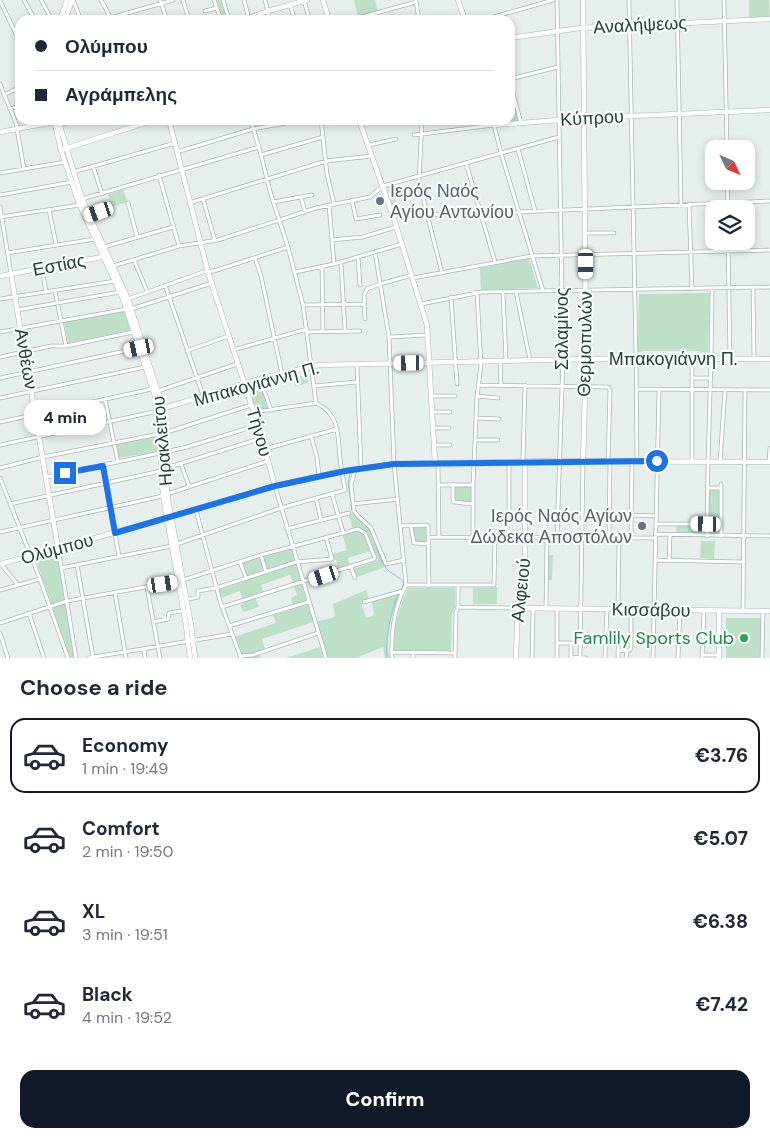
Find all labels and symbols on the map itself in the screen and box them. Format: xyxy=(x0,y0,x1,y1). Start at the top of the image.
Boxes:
street label: Αναλήψεως xyxy=(593,11,688,39)
street label: Κύπρου xyxy=(560,104,624,132)
north arrow xyxy=(705,140,755,190)
place label: Ιερός Ναός Αγίου Αντωνίου xyxy=(390,179,514,224)
marker: Ιερός Ναός Αγίου Αντωνίου xyxy=(374,195,386,207)
car xyxy=(82,200,115,224)
street label: Εστίας xyxy=(31,248,88,282)
car xyxy=(578,249,593,279)
street label: Σαλαμίνος xyxy=(550,287,574,370)
street label: Θερμοπυλών xyxy=(572,291,598,397)
street label: Ανθέων xyxy=(9,326,43,392)
car xyxy=(122,338,155,358)
street label: Μπακογιάννη Π. xyxy=(609,347,737,371)
car xyxy=(393,355,424,371)
street label: Μπακογιάννη Π. xyxy=(191,356,321,412)
street label: Ηρακλείτου xyxy=(146,395,178,487)
callout: 4 min xyxy=(24,400,106,436)
street label: Τήνου xyxy=(241,405,277,459)
route start xyxy=(646,450,668,472)
route end xyxy=(54,462,76,484)
place label: Ιερός Ναός Αγίων Δώδεκα Αποστόλων xyxy=(471,504,632,549)
car xyxy=(690,516,721,532)
marker: Ιερός Ναός Αγίων Δώδεκα Αποστόλων xyxy=(636,520,648,532)
street label: Ολύμπου xyxy=(18,528,96,570)
street label: Αλφειού xyxy=(506,557,536,623)
car xyxy=(307,564,340,588)
car xyxy=(147,574,178,594)
street label: Κισσάβου xyxy=(611,597,691,623)
place label: Famlily Sports Club xyxy=(574,626,734,650)
marker: Famlily Sports Club xyxy=(738,632,750,644)

